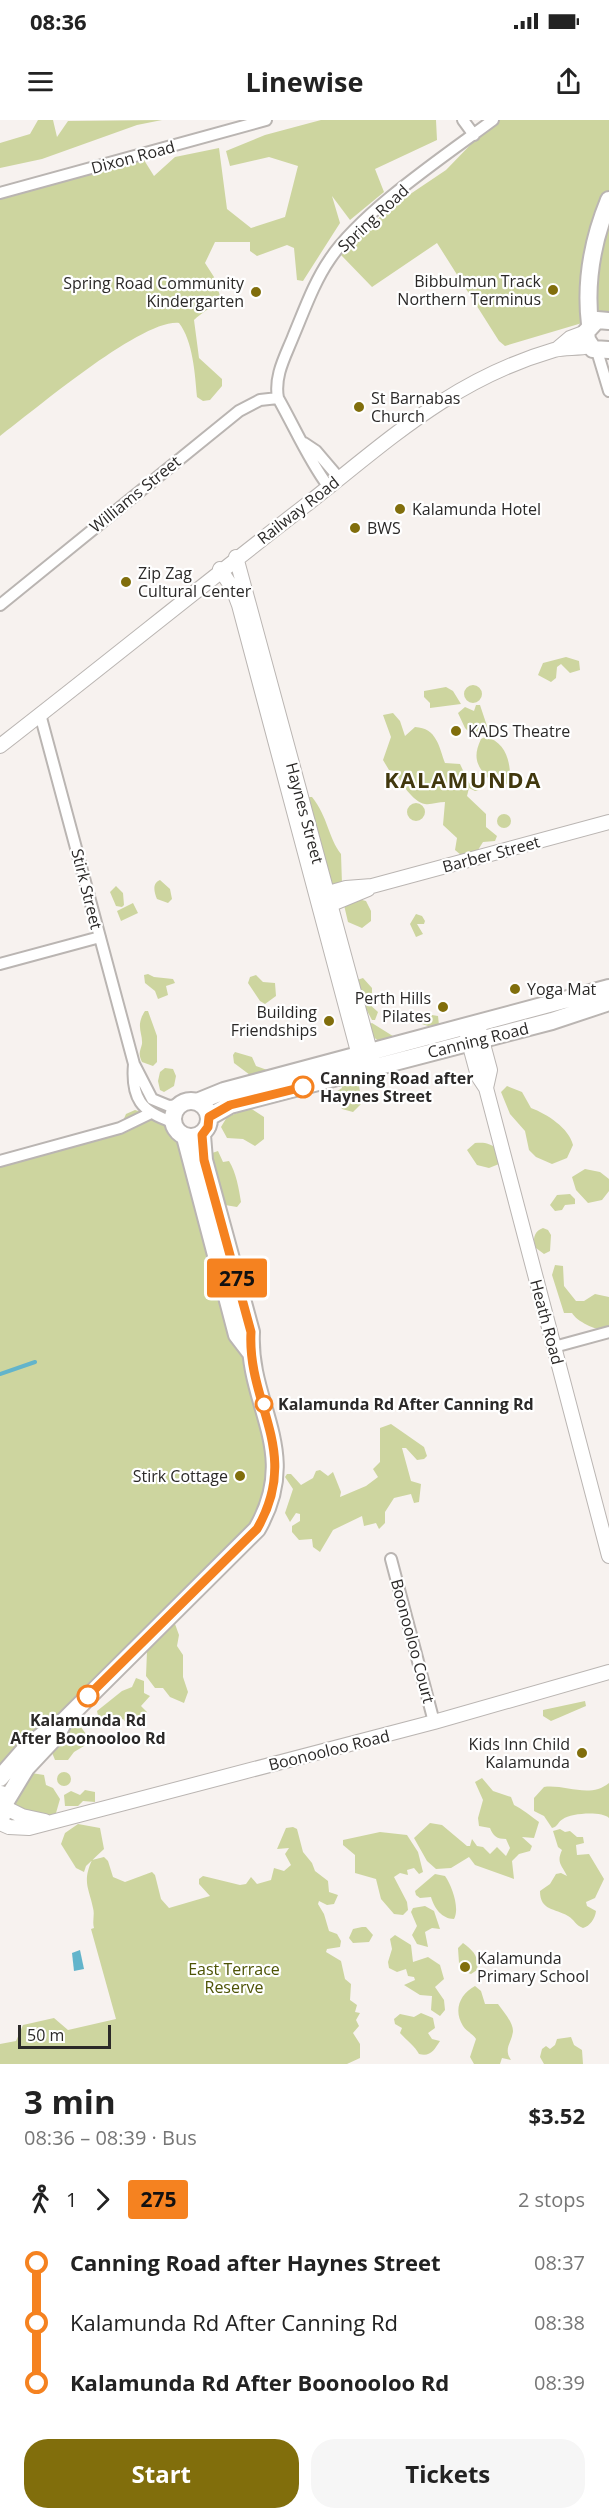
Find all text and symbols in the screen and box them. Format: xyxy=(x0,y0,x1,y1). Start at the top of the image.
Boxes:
text: 08:36 xyxy=(30,6,87,36)
text: Linewise xyxy=(246,63,363,100)
icon: menu xyxy=(24,65,57,98)
icon: share xyxy=(552,65,585,98)
street label: Dixon Road xyxy=(89,135,177,179)
street label: Spring Road xyxy=(333,179,413,257)
place label: Bibbulmun Track Northern Terminus xyxy=(397,270,542,310)
place label: Spring Road Community Kindergarten xyxy=(63,272,245,312)
marker: Bibbulmun Track Northern Terminus xyxy=(546,283,560,297)
marker: Spring Road Community Kindergarten xyxy=(249,285,263,299)
place label: St Barnabas Church xyxy=(371,387,460,427)
marker: St Barnabas Church xyxy=(352,400,366,414)
street label: Williams Street xyxy=(85,450,185,538)
street label: Railway Road xyxy=(252,471,344,549)
place label: Kalamunda Hotel xyxy=(412,498,541,520)
marker: Kalamunda Hotel xyxy=(393,502,407,516)
place label: BWS xyxy=(367,517,401,539)
marker: BWS xyxy=(348,521,362,535)
place label: Zip Zag Cultural Center xyxy=(138,562,252,602)
marker: Zip Zag Cultural Center xyxy=(119,575,133,589)
place label: KADS Theatre xyxy=(468,720,570,742)
marker: KADS Theatre xyxy=(449,724,463,738)
street label: Haynes Street xyxy=(281,760,329,866)
district label: KALAMUNDA xyxy=(384,764,542,794)
street label: Barber Street xyxy=(440,830,542,878)
street label: Stirk Street xyxy=(66,846,108,932)
place label: Yoga Mat xyxy=(527,978,597,1000)
marker: Yoga Mat xyxy=(508,982,522,996)
place label: Perth Hills Pilates xyxy=(355,987,431,1027)
marker: Perth Hills Pilates xyxy=(436,1000,450,1014)
place label: Building Friendships xyxy=(231,1001,317,1041)
marker: Building Friendships xyxy=(322,1014,336,1028)
street label: Canning Road xyxy=(425,1017,531,1063)
place label: Canning Road after Haynes Street xyxy=(320,1067,473,1107)
marker: Canning Road after Haynes Street xyxy=(292,1076,314,1098)
line badge: 275 xyxy=(202,1258,272,1298)
text: 275 xyxy=(219,1264,255,1292)
street label: Heath Road xyxy=(525,1277,569,1367)
place label: Kalamunda Rd After Canning Rd xyxy=(278,1393,534,1415)
marker: Kalamunda Rd After Canning Rd xyxy=(255,1395,273,1413)
place label: Stirk Cottage xyxy=(133,1465,228,1487)
marker: Stirk Cottage xyxy=(233,1469,247,1483)
street label: Boonooloo Court xyxy=(386,1576,440,1706)
marker: Kalamunda Rd After Boonooloo Rd xyxy=(77,1685,99,1707)
place label: Kalamunda Rd After Boonooloo Rd xyxy=(10,1709,166,1749)
street label: Boonooloo Road xyxy=(266,1724,392,1776)
place label: Kids Inn Child Kalamunda xyxy=(469,1733,570,1773)
marker: Kids Inn Child Kalamunda xyxy=(575,1746,589,1760)
place label: Kalamunda Primary School xyxy=(477,1947,589,1987)
park label: East Terrace Reserve xyxy=(188,1958,280,1998)
marker: Kalamunda Primary School xyxy=(458,1960,472,1974)
scale bar xyxy=(18,2022,111,2050)
text: 50 m xyxy=(27,2024,64,2046)
text: 3 min xyxy=(24,2079,116,2124)
text: $3.52 xyxy=(528,2100,585,2130)
text: 08:36 – 08:39 · Bus xyxy=(24,2124,197,2151)
icon: walk xyxy=(24,2183,57,2216)
icon: forward xyxy=(86,2183,119,2216)
text: 275 xyxy=(140,2185,176,2213)
text: 1 xyxy=(66,2186,77,2213)
text: 2 stops xyxy=(518,2186,585,2213)
text: Canning Road after Haynes Street xyxy=(70,2247,441,2277)
text: 08:37 xyxy=(534,2249,585,2276)
text: Kalamunda Rd After Canning Rd xyxy=(70,2307,398,2337)
text: 08:38 xyxy=(534,2309,585,2336)
text: Kalamunda Rd After Boonooloo Rd xyxy=(70,2367,449,2397)
text: 08:39 xyxy=(534,2369,585,2396)
button: Start xyxy=(24,2439,299,2508)
button: Tickets xyxy=(311,2439,585,2508)

